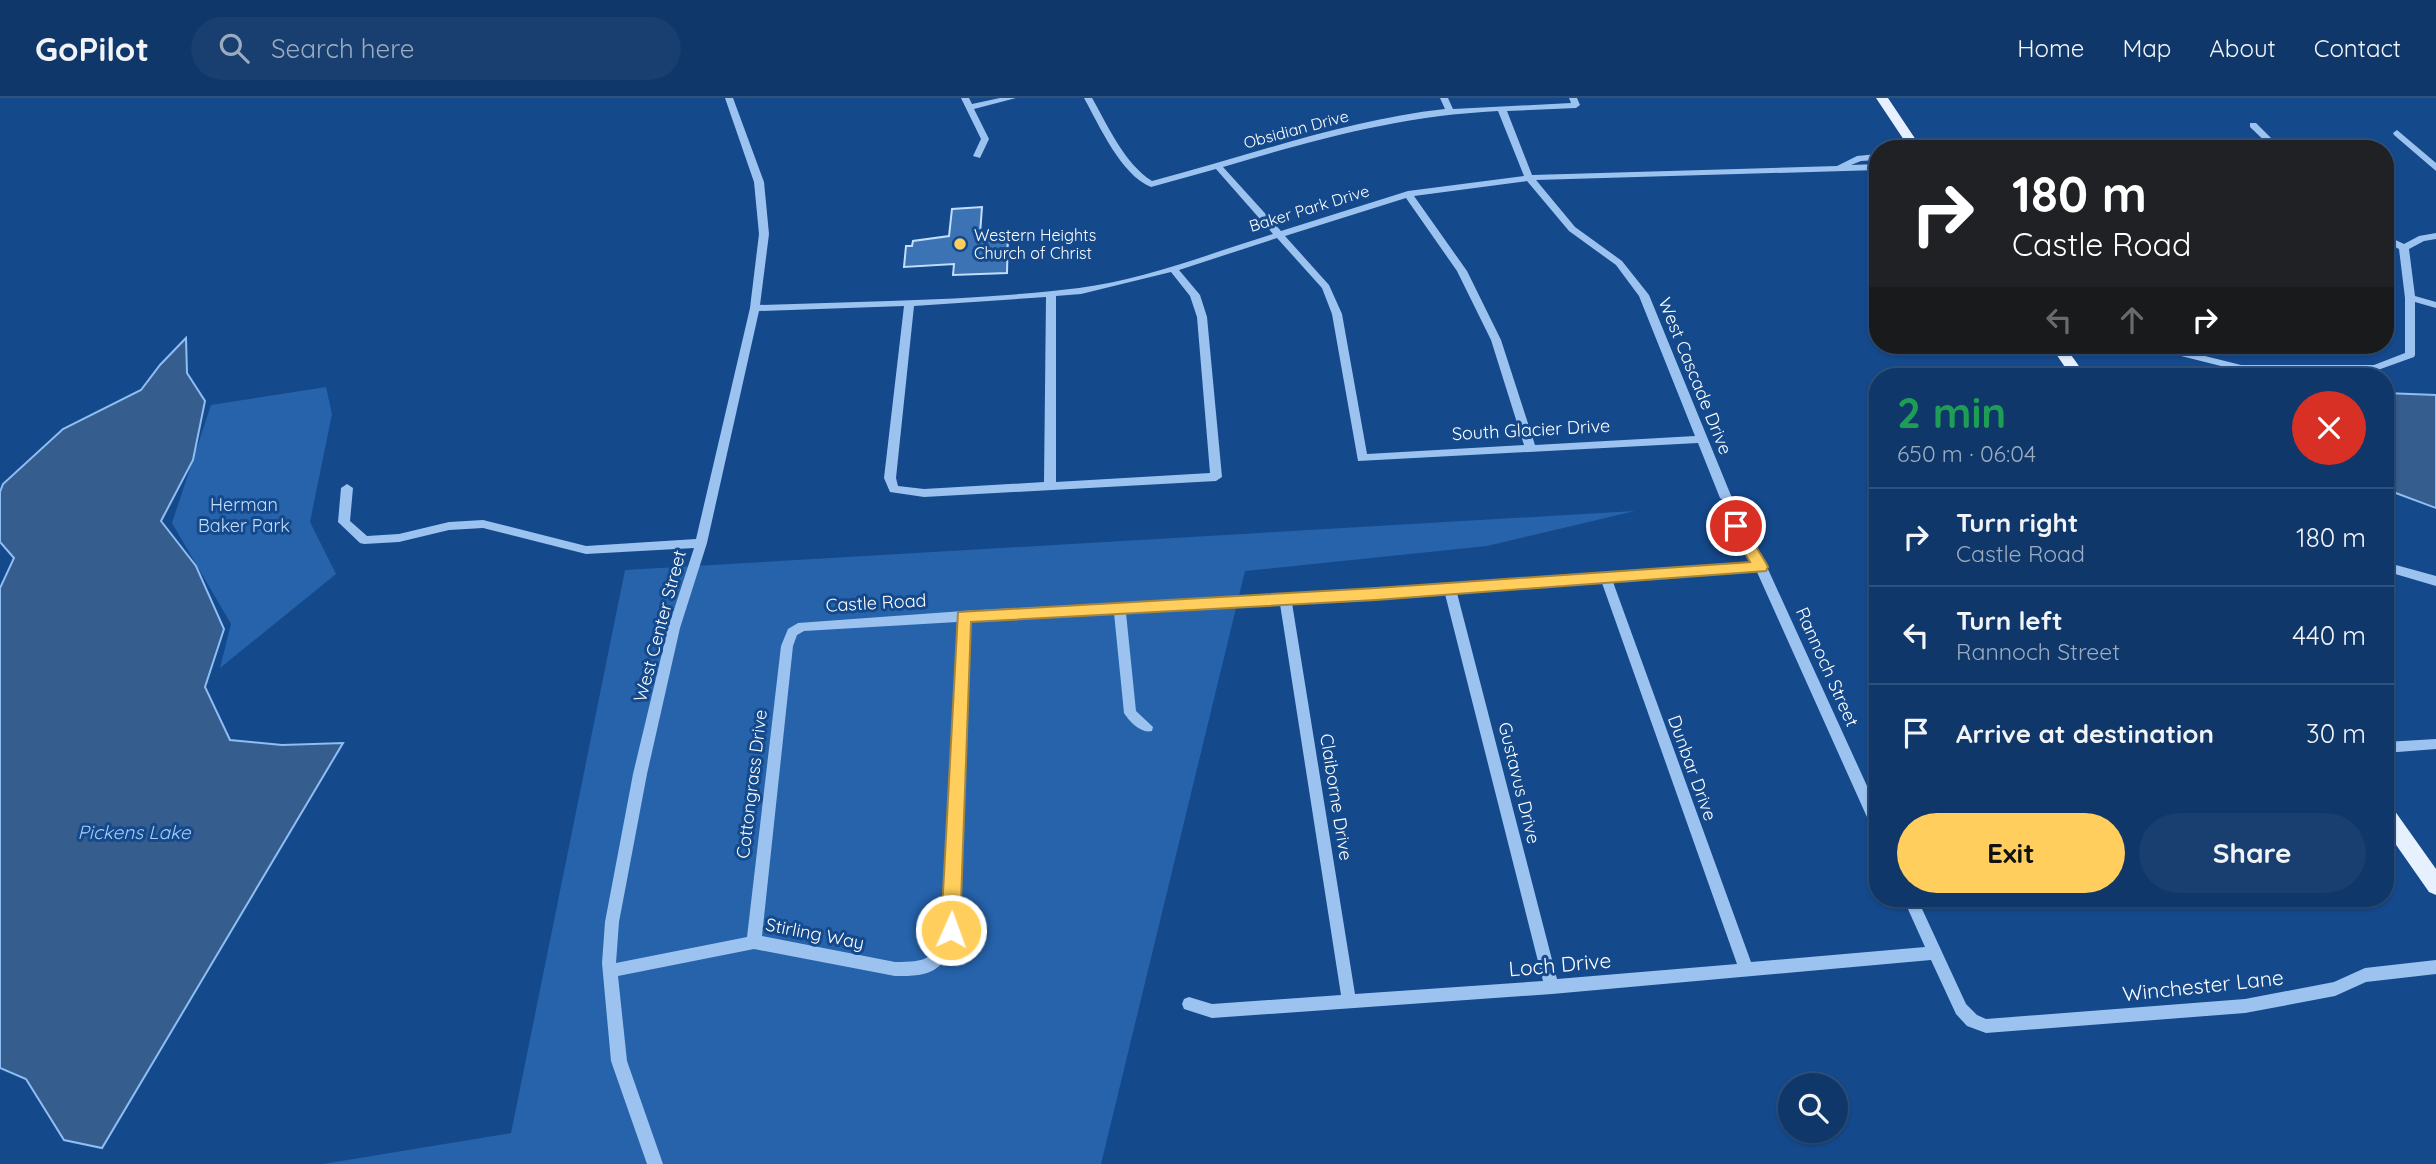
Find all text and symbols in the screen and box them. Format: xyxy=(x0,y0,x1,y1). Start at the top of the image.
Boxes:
search box xyxy=(191,17,681,80)
text: GoPilot xyxy=(35,28,149,69)
icon: search xyxy=(215,29,253,67)
text: Search here xyxy=(271,32,414,65)
text: Home xyxy=(2017,33,2084,63)
text: Map xyxy=(2122,33,2171,63)
text: About xyxy=(2209,33,2276,63)
text: Contact xyxy=(2314,33,2401,63)
street label: Obsidian Drive xyxy=(1241,105,1351,153)
text: 180 m xyxy=(2012,163,2147,224)
icon: right xyxy=(1897,168,1988,259)
street label: Baker Park Drive xyxy=(1246,180,1372,236)
text: Castle Road xyxy=(2012,224,2191,264)
place label: Western Heights Church of Christ xyxy=(974,225,1096,263)
marker: Western Heights Church of Christ xyxy=(952,236,968,252)
street label: West Cascade Drive xyxy=(1653,294,1737,458)
icon: left xyxy=(2040,301,2078,339)
icon: ahead xyxy=(2113,301,2151,339)
icon: right xyxy=(2186,301,2224,339)
text: 2 min xyxy=(1897,386,2006,439)
button: close xyxy=(2292,391,2366,465)
street label: South Glacier Drive xyxy=(1451,414,1611,445)
text: 650 m · 06:04 xyxy=(1897,439,2036,468)
park label: Herman Baker Park xyxy=(198,493,290,537)
pin xyxy=(1706,496,1766,556)
text: Turn right xyxy=(1956,506,2078,539)
icon: arrive xyxy=(1717,507,1755,545)
icon: right xyxy=(1897,518,1935,556)
text: 180 m xyxy=(2296,521,2366,554)
text: Castle Road xyxy=(1956,539,2085,568)
street label: West Center Street xyxy=(628,547,691,704)
street label: Castle Road xyxy=(825,588,927,617)
street label: Rannoch Street xyxy=(1791,603,1864,730)
text: Turn left xyxy=(1956,604,2063,637)
icon: left xyxy=(1897,616,1935,654)
text: 440 m xyxy=(2292,619,2366,652)
text: Rannoch Street xyxy=(1956,637,2120,666)
street label: Cottongrass Drive xyxy=(731,708,772,860)
street label: Dunbar Drive xyxy=(1663,712,1722,824)
icon: arrive xyxy=(1897,714,1935,752)
text: Arrive at destination xyxy=(1956,717,2214,750)
text: 30 m xyxy=(2306,717,2366,750)
street label: Gustavus Drive xyxy=(1493,720,1546,846)
street label: Claiborne Drive xyxy=(1315,732,1358,862)
button: Exit xyxy=(1897,813,2125,893)
button: Share xyxy=(2139,813,2366,893)
water label: Pickens Lake xyxy=(78,820,192,844)
position arrow xyxy=(914,893,988,967)
street label: Stirling Way xyxy=(764,913,866,954)
street label: Loch Drive xyxy=(1507,947,1612,981)
street label: Winchester Lane xyxy=(2121,964,2285,1006)
map controls xyxy=(1778,1073,1848,1143)
button: search xyxy=(1778,1073,1848,1143)

